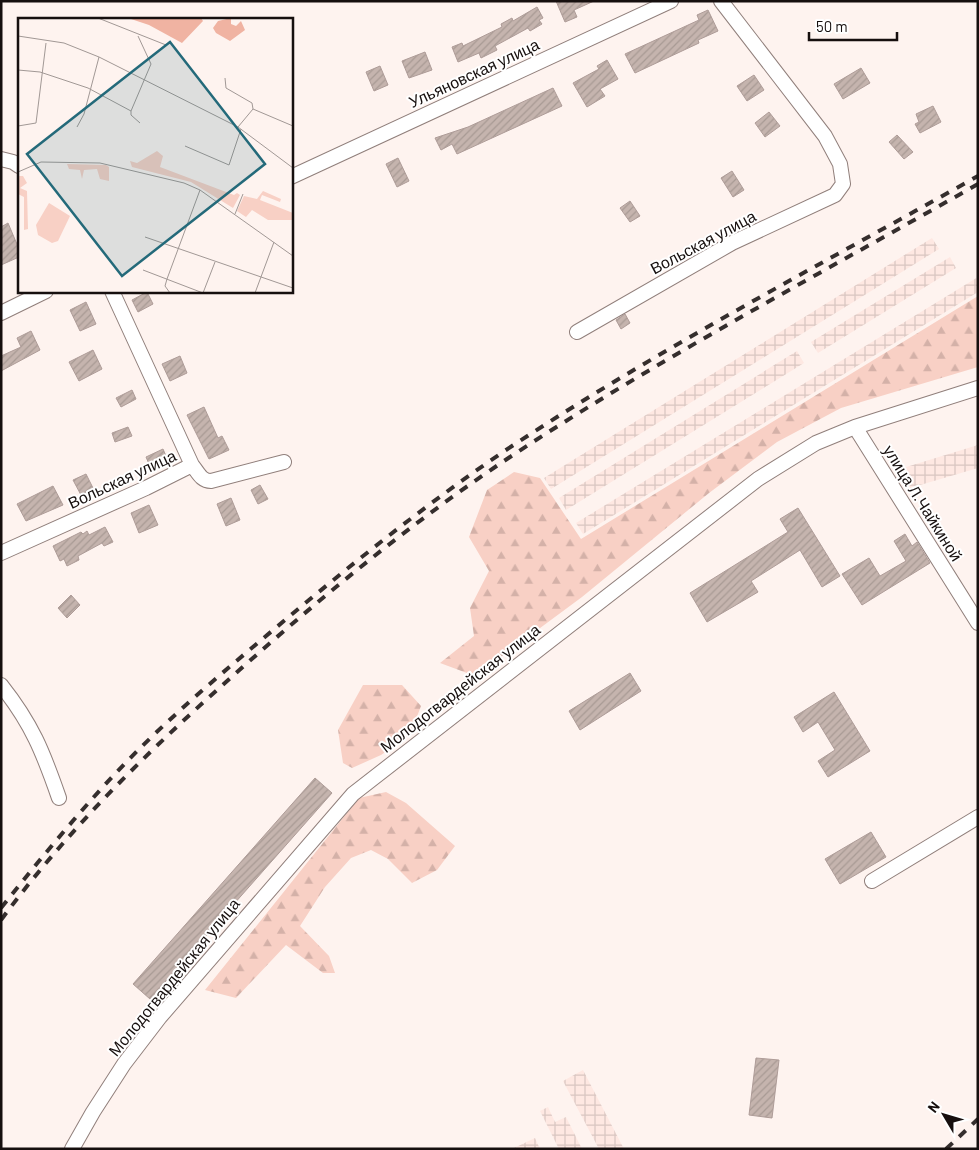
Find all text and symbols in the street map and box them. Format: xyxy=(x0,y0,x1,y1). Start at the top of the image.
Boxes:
scale bar xyxy=(809,10,896,42)
text: 50 m xyxy=(816,17,848,35)
inset map xyxy=(18,18,292,292)
street label: Ульяновская улица xyxy=(406,34,542,111)
street label: Вольская улица xyxy=(647,206,759,277)
street label: улица Л.Чайкиной xyxy=(880,441,967,564)
street label: Вольская улица xyxy=(65,445,179,512)
street label: Молодогвардейская улица xyxy=(376,619,543,756)
street label: Молодогвардейская улица xyxy=(104,894,243,1059)
north arrow xyxy=(919,1090,969,1140)
text: N xyxy=(924,1098,943,1116)

